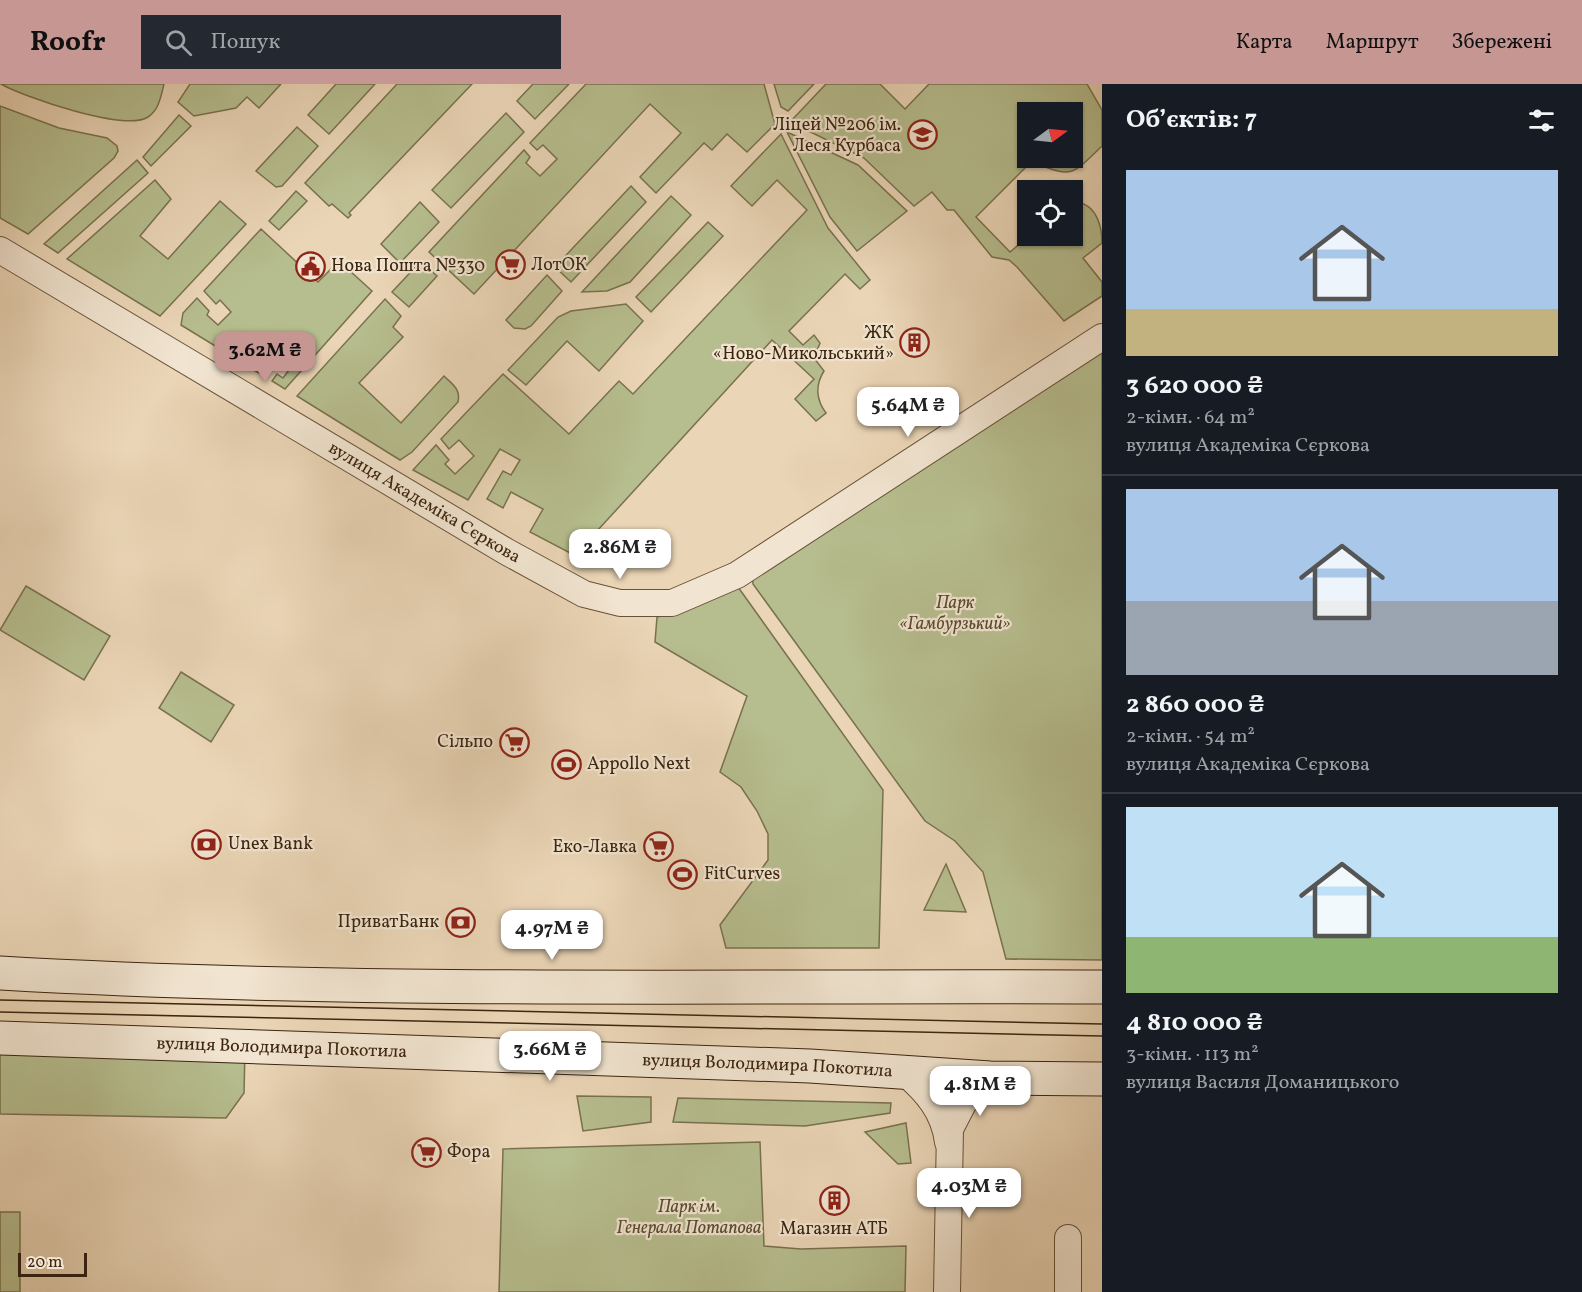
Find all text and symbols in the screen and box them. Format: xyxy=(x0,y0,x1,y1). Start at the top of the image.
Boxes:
search box xyxy=(141,15,561,69)
text: Roofr xyxy=(30,23,105,62)
icon: search xyxy=(162,26,195,59)
text: Пошук xyxy=(210,27,280,58)
text: Карта xyxy=(1236,28,1293,57)
text: Маршрут xyxy=(1326,28,1419,57)
text: Збережені xyxy=(1452,28,1552,57)
north arrow xyxy=(1017,102,1083,168)
map controls xyxy=(1017,102,1083,246)
text: Об’єктів: 7 xyxy=(1126,102,1257,138)
icon: filters xyxy=(1525,104,1558,137)
place label: Ліцей №206 ім. Леся Курбаса xyxy=(773,113,901,159)
school or university icon: Ліцей №206 ім. Леся Курбаса xyxy=(906,119,938,151)
button: locate xyxy=(1017,180,1083,246)
icon: home xyxy=(1288,209,1396,317)
supermarket icon: ЛотОК xyxy=(494,249,526,281)
public building icon: Нова Пошта №330 xyxy=(294,250,326,282)
place label: ЛотОК xyxy=(531,253,587,278)
place label: Нова Пошта №330 xyxy=(331,254,485,279)
place label: ЖК «Ново-Микольський» xyxy=(713,321,894,367)
building icon: ЖК «Ново-Микольський» xyxy=(899,327,931,359)
pin: 3.62M ₴ xyxy=(210,332,320,383)
text: 3.62M ₴ xyxy=(228,337,302,365)
text: 3 620 000 ₴ xyxy=(1126,368,1263,404)
pin: 5.64M ₴ xyxy=(853,387,963,438)
text: 5.64M ₴ xyxy=(871,392,945,420)
text: 2-кімн. · 64 m² xyxy=(1126,404,1255,432)
text: вулиця Академіка Сєркова xyxy=(1126,432,1370,460)
street label: вулиця Академіка Сєркова xyxy=(324,436,525,570)
icon: home xyxy=(1288,528,1396,636)
pin: 2.86M ₴ xyxy=(565,529,675,580)
text: 2.86M ₴ xyxy=(583,534,657,562)
park label: Парк «Гамбурзький» xyxy=(899,591,1011,637)
text: 2 860 000 ₴ xyxy=(1126,687,1264,723)
text: 2-кімн. · 54 m² xyxy=(1126,723,1255,751)
supermarket icon: Сільпо xyxy=(498,726,530,758)
place label: Сільпо xyxy=(437,730,493,755)
sports icon: Appollo Next xyxy=(550,748,582,780)
text: вулиця Академіка Сєркова xyxy=(1126,751,1370,779)
place label: Appollo Next xyxy=(587,752,691,777)
bank icon: Unex Bank xyxy=(191,828,223,860)
supermarket icon: Еко-Лавка xyxy=(642,831,674,863)
place label: Unex Bank xyxy=(228,832,313,857)
place label: Еко-Лавка xyxy=(553,835,637,860)
icon: home xyxy=(1288,846,1396,954)
sports icon: FitCurves xyxy=(667,858,699,890)
place label: FitCurves xyxy=(704,862,780,887)
bank icon: ПриватБанк xyxy=(444,906,476,938)
place label: ПриватБанк xyxy=(337,910,439,935)
pin: 4.97M ₴ xyxy=(497,910,607,961)
text: 4.97M ₴ xyxy=(515,915,589,943)
text: 4 810 000 ₴ xyxy=(1126,1005,1263,1041)
street label: вулиця Володимира Покотила xyxy=(156,1031,408,1065)
pin: 3.66M ₴ xyxy=(495,1031,605,1082)
text: 3.66M ₴ xyxy=(513,1036,587,1064)
text: 3-кімн. · 113 m² xyxy=(1126,1041,1259,1069)
street label: вулиця Володимира Покотила xyxy=(642,1048,894,1084)
pin: 4.81M ₴ xyxy=(925,1066,1035,1117)
text: вулиця Василя Доманицького xyxy=(1126,1069,1400,1097)
text: 4.81M ₴ xyxy=(944,1071,1016,1099)
supermarket icon: Фора xyxy=(410,1136,442,1168)
place label: Фора xyxy=(447,1140,490,1165)
pin: 4.03M ₴ xyxy=(914,1168,1024,1219)
text: 4.03M ₴ xyxy=(931,1173,1007,1201)
building icon: Магазин АТБ xyxy=(818,1184,850,1216)
park label: Парк ім. Генерала Потапова xyxy=(617,1195,761,1241)
place label: Магазин АТБ xyxy=(780,1217,888,1242)
scale bar xyxy=(18,1250,87,1278)
text: 20 m xyxy=(27,1252,62,1274)

